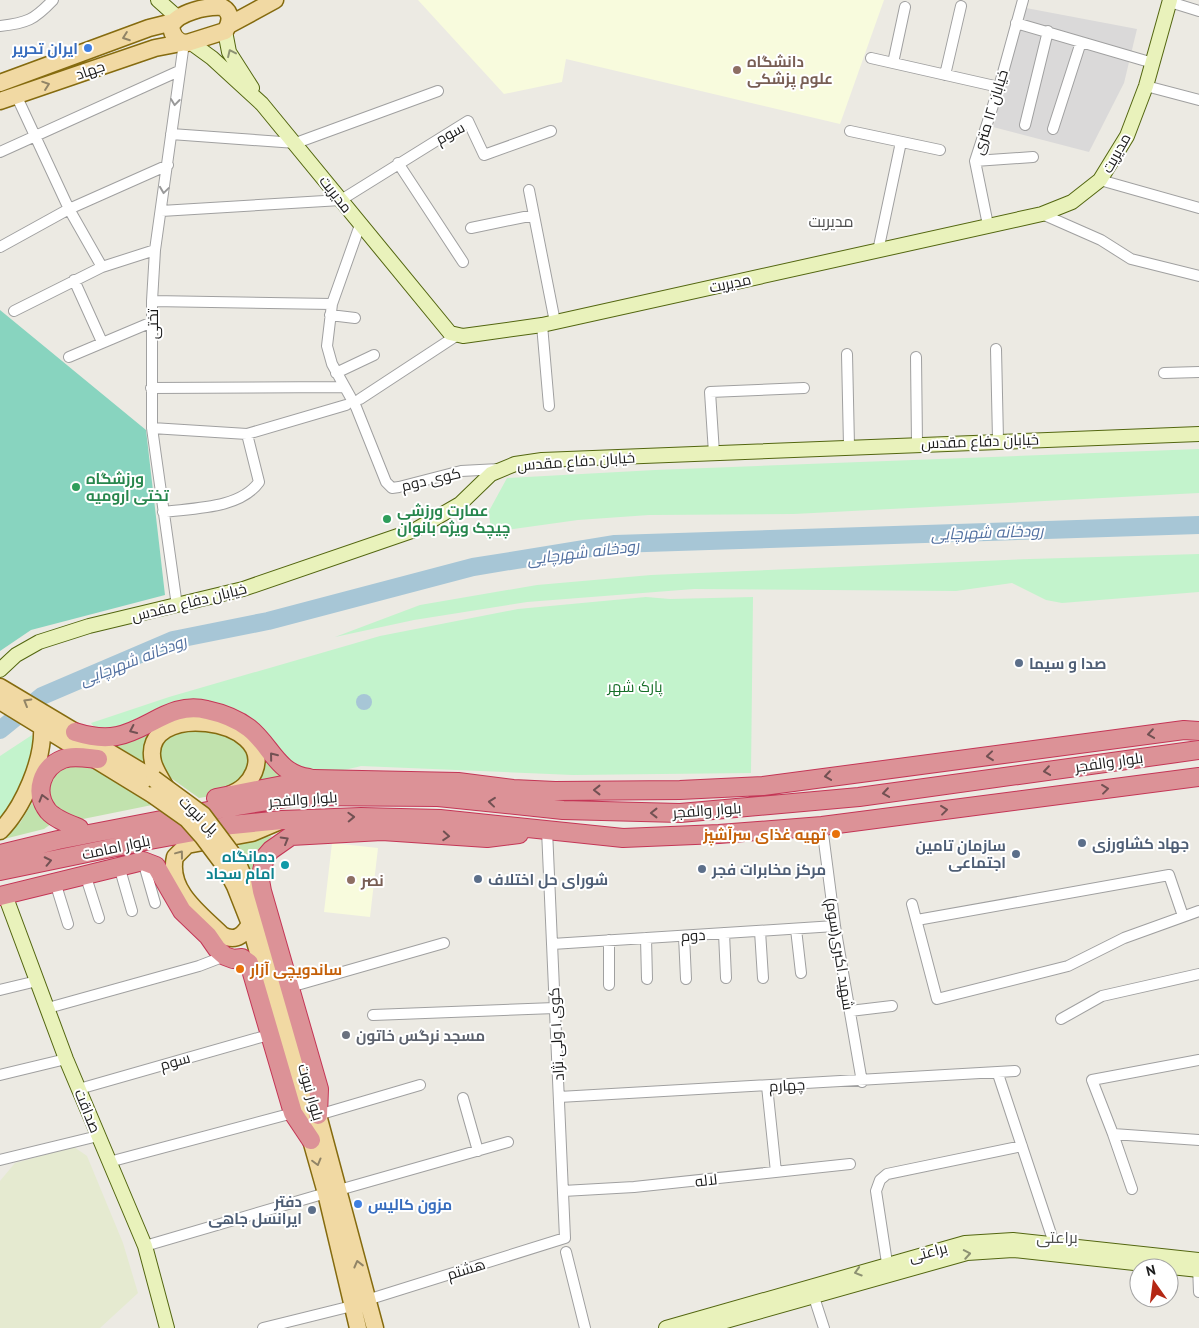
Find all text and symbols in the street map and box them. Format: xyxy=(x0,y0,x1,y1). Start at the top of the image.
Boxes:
one-way arrow xyxy=(123,31,131,41)
place label: ایران تحریر xyxy=(11,39,78,58)
marker: ایران تحریر xyxy=(82,42,94,54)
one-way arrow xyxy=(228,50,238,59)
place label: دانشگاه علوم پزشکی xyxy=(747,52,833,90)
street label: جهاد xyxy=(73,56,108,85)
marker: دانشگاه علوم پزشکی xyxy=(731,64,743,76)
street label: خیابان ۱۲ متری xyxy=(968,67,1013,157)
one-way arrow xyxy=(41,81,50,91)
one-way arrow xyxy=(170,99,181,107)
street label: سوم xyxy=(432,117,468,149)
street label: مدیریت xyxy=(1097,130,1135,176)
street label: مدیریت xyxy=(315,171,357,217)
one-way arrow xyxy=(160,186,170,194)
district label: مدیریت xyxy=(808,211,854,231)
street label: مدیریت xyxy=(707,269,753,297)
street label: تختی xyxy=(143,309,163,339)
street label: خیابان دفاع مقدس xyxy=(921,429,1039,455)
street label: خیابان دفاع مقدس xyxy=(516,447,636,477)
street label: کوی دوم xyxy=(399,463,463,496)
place label: ورزشگاه تختی ارومیه xyxy=(86,469,169,505)
marker: ورزشگاه تختی ارومیه xyxy=(70,481,82,493)
place label: عمارت ورزشی چیچک ویژه بانوان xyxy=(397,501,510,539)
marker: عمارت ورزشی چیچک ویژه بانوان xyxy=(381,513,393,525)
water label: رودخانه شهرچایی xyxy=(930,520,1045,545)
water label: رودخانه شهرچایی xyxy=(526,535,642,570)
street label: خیابان دفاع مقدس xyxy=(129,579,249,627)
water label: رودخانه شهرچایی xyxy=(77,630,191,690)
place label: صدا و سیما xyxy=(1029,654,1106,673)
marker: صدا و سیما xyxy=(1013,657,1025,669)
park label: پارک شهر xyxy=(607,677,662,697)
one-way arrow xyxy=(23,699,32,709)
one-way arrow xyxy=(129,724,138,734)
one-way arrow xyxy=(1146,729,1155,739)
street label: بلوار والفجر xyxy=(1073,748,1144,776)
one-way arrow xyxy=(985,751,993,762)
one-way arrow xyxy=(270,753,279,762)
one-way arrow xyxy=(1042,765,1050,776)
one-way arrow xyxy=(824,771,833,781)
one-way arrow xyxy=(1102,784,1110,795)
one-way arrow xyxy=(592,785,600,795)
street label: بلوار والفجر xyxy=(267,787,338,811)
one-way arrow xyxy=(881,787,889,798)
street label: پل نبوت xyxy=(175,792,223,839)
one-way arrow xyxy=(39,795,49,803)
one-way arrow xyxy=(488,797,496,808)
street label: بلوار والفجر xyxy=(671,798,742,822)
one-way arrow xyxy=(941,805,949,816)
one-way arrow xyxy=(650,808,658,818)
one-way arrow xyxy=(347,812,355,823)
place label: تهیه غذای سرآشپز xyxy=(702,825,827,846)
marker: تهیه غذای سرآشپز xyxy=(830,828,842,840)
one-way arrow xyxy=(443,830,451,841)
street label: بلوار امامت xyxy=(80,831,152,863)
place label: جهاد کشاورزی xyxy=(1092,834,1189,853)
place label: سازمان تامین اجتماعی xyxy=(915,836,1006,872)
one-way arrow xyxy=(280,837,289,847)
marker: جهاد کشاورزی xyxy=(1076,837,1088,849)
place label: دمانگاه امام سجاد xyxy=(206,847,275,884)
marker: سازمان تامین اجتماعی xyxy=(1010,848,1022,860)
one-way arrow xyxy=(174,851,182,860)
one-way arrow xyxy=(43,856,52,867)
marker: دمانگاه امام سجاد xyxy=(279,859,291,871)
place label: مرکز مخابرات فجر xyxy=(711,860,826,879)
marker: مرکز مخابرات فجر xyxy=(696,863,708,875)
place label: شورای حل اختلاف xyxy=(488,870,608,889)
place label: نصر xyxy=(360,871,384,890)
marker: شورای حل اختلاف xyxy=(472,873,484,885)
marker: نصر xyxy=(345,874,357,886)
street label: شهید اکبری(سوم) xyxy=(821,897,858,1012)
street label: دوم xyxy=(680,925,706,946)
place label: ساندویچی آزار xyxy=(249,960,342,981)
marker: ساندویچی آزار xyxy=(234,963,246,975)
street label: کوی ۱ ولی نژاد xyxy=(544,987,569,1081)
place label: مسجد نرگس خاتون xyxy=(356,1026,485,1045)
marker: مسجد نرگس خاتون xyxy=(340,1029,352,1041)
street label: سوم xyxy=(158,1048,193,1075)
street label: بلوار نبوت xyxy=(294,1061,328,1123)
street label: چهارم xyxy=(769,1075,806,1096)
street label: صداقت xyxy=(71,1086,105,1136)
one-way arrow xyxy=(312,1157,322,1165)
street label: لاله xyxy=(694,1169,718,1191)
place label: دفتر ایرانسل جاهی xyxy=(208,1192,302,1228)
place label: مزون کالیس xyxy=(368,1195,452,1214)
marker: مزون کالیس xyxy=(352,1198,364,1210)
marker: دفتر ایرانسل جاهی xyxy=(306,1204,318,1216)
district label: براعتی xyxy=(1036,1227,1078,1248)
street label: براعتی xyxy=(907,1238,950,1267)
one-way arrow xyxy=(962,1250,971,1260)
street label: هشتم xyxy=(445,1254,488,1285)
north arrow xyxy=(1129,1258,1179,1308)
one-way arrow xyxy=(353,1260,364,1269)
text: N xyxy=(1144,1261,1157,1280)
one-way arrow xyxy=(854,1267,862,1277)

